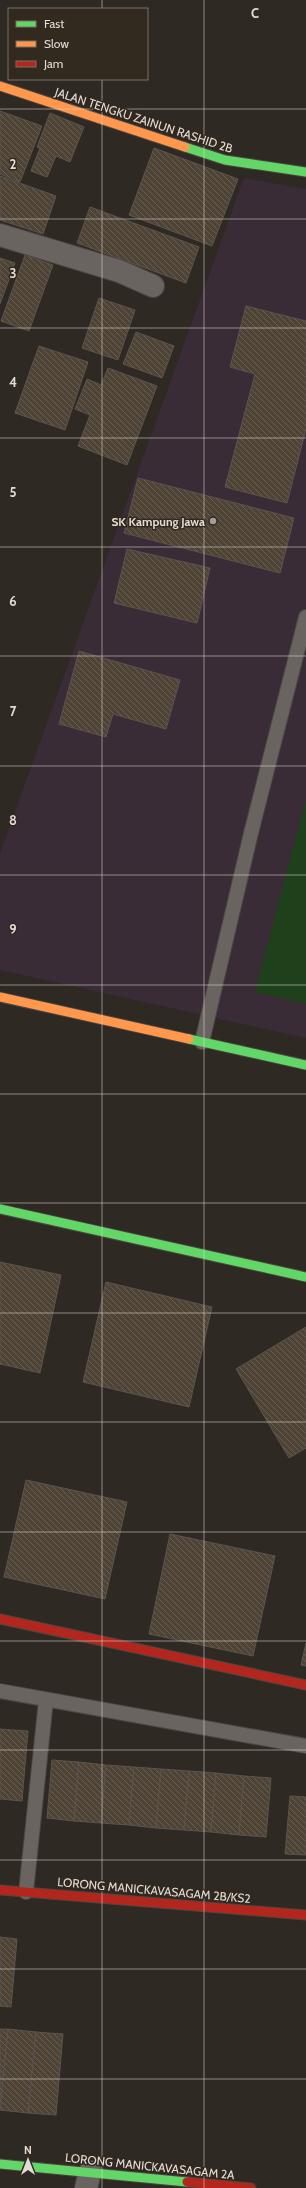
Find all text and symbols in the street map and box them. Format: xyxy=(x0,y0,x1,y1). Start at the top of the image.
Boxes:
text: C xyxy=(251,5,259,21)
legend xyxy=(8,8,148,80)
text: Fast xyxy=(44,16,64,31)
text: Slow xyxy=(44,36,69,51)
text: Jam xyxy=(43,56,63,71)
street label: JALAN TENGKU ZAINUN RASHID 2B xyxy=(52,84,235,156)
text: 2 xyxy=(10,156,17,172)
text: 3 xyxy=(9,265,17,281)
text: 4 xyxy=(9,374,17,390)
text: 5 xyxy=(10,484,17,500)
place label: SK Kampung Jawa xyxy=(111,514,205,529)
marker: SK Kampung Jawa xyxy=(208,516,218,526)
text: 6 xyxy=(9,593,17,609)
text: 7 xyxy=(10,703,17,719)
text: 8 xyxy=(9,812,17,828)
text: 9 xyxy=(9,921,17,937)
street label: LORONG MANICKAVASAGAM 2B/KS2 xyxy=(57,1874,251,1906)
north arrow xyxy=(8,2140,48,2180)
text: N xyxy=(24,2143,32,2157)
street label: LORONG MANICKAVASAGAM 2A xyxy=(65,2150,236,2182)

